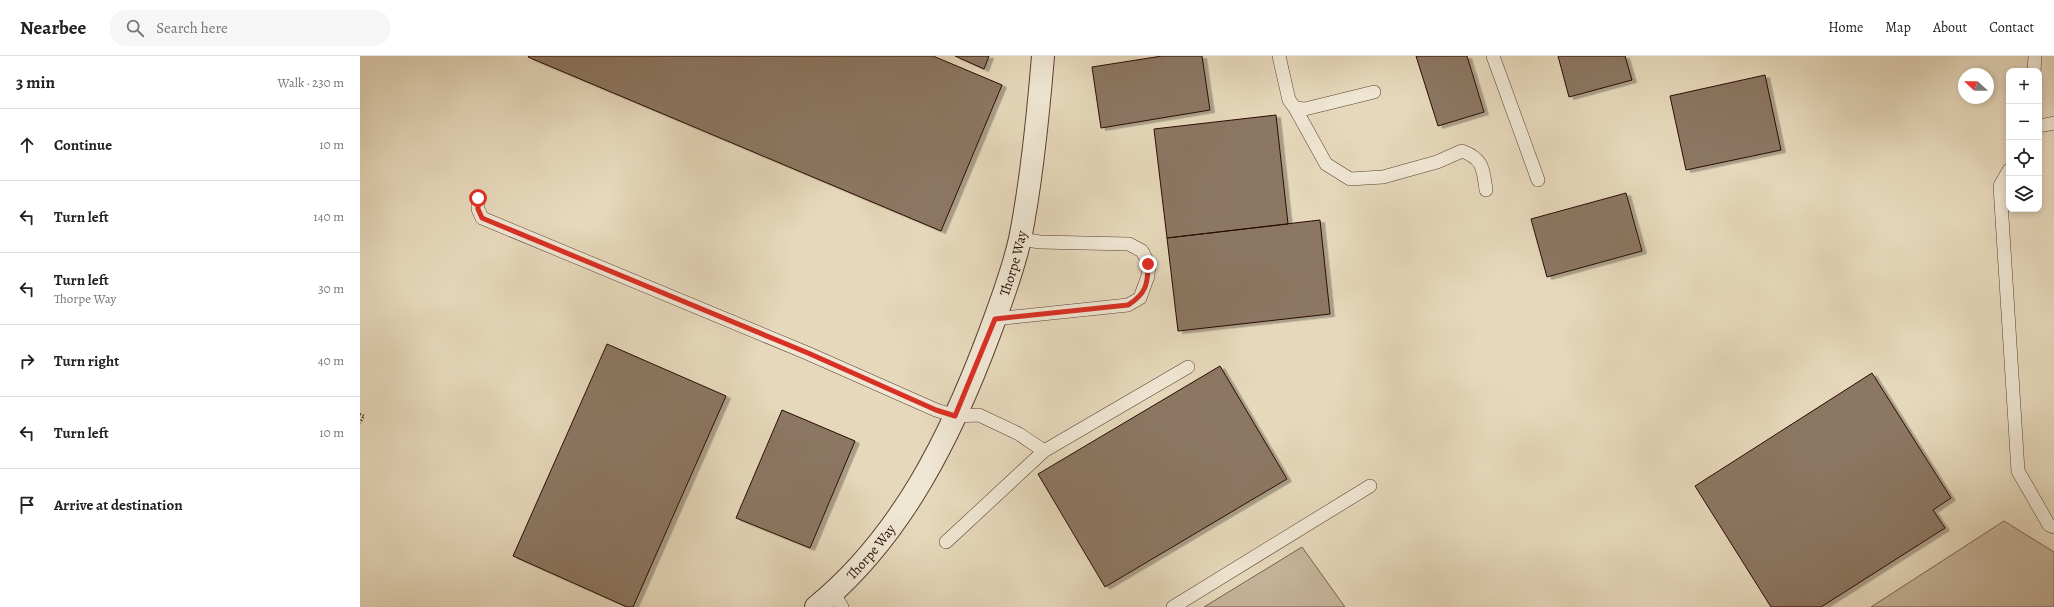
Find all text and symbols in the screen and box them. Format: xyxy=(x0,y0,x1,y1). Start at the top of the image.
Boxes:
search box xyxy=(110,10,390,46)
text: Nearbee xyxy=(20,15,86,41)
icon: search xyxy=(124,17,146,39)
text: Search here xyxy=(156,18,228,38)
text: Home xyxy=(1828,18,1863,37)
text: Map xyxy=(1885,18,1911,37)
text: About xyxy=(1933,18,1967,37)
text: Contact xyxy=(1989,18,2034,37)
north arrow xyxy=(1958,68,1994,104)
map controls xyxy=(2006,68,2042,212)
button: + xyxy=(2006,68,2042,104)
text: 3 min xyxy=(16,71,55,94)
text: Walk · 230 m xyxy=(278,74,344,91)
button: − xyxy=(2006,104,2042,140)
icon: ahead xyxy=(16,134,38,156)
text: Continue xyxy=(54,135,112,155)
text: 10 m xyxy=(319,136,344,153)
button: locate xyxy=(2006,140,2042,176)
button: layers xyxy=(2006,176,2042,212)
route start xyxy=(469,189,487,207)
icon: left xyxy=(16,206,38,228)
text: Turn left xyxy=(54,207,109,227)
text: 140 m xyxy=(313,208,344,225)
street label: Thorpe Way xyxy=(994,228,1031,298)
route end xyxy=(1139,255,1157,273)
text: Turn left xyxy=(54,270,109,290)
icon: left xyxy=(16,278,38,300)
text: 30 m xyxy=(318,280,344,297)
text: Thorpe Way xyxy=(54,290,116,307)
icon: right xyxy=(16,350,38,372)
text: Turn right xyxy=(54,351,119,371)
text: 40 m xyxy=(318,352,344,369)
icon: left xyxy=(16,422,38,444)
text: Turn left xyxy=(54,423,109,443)
text: 10 m xyxy=(319,424,344,441)
icon: arrive xyxy=(16,494,38,516)
text: Arrive at destination xyxy=(54,495,183,515)
street label: Thorpe Way xyxy=(842,519,900,584)

